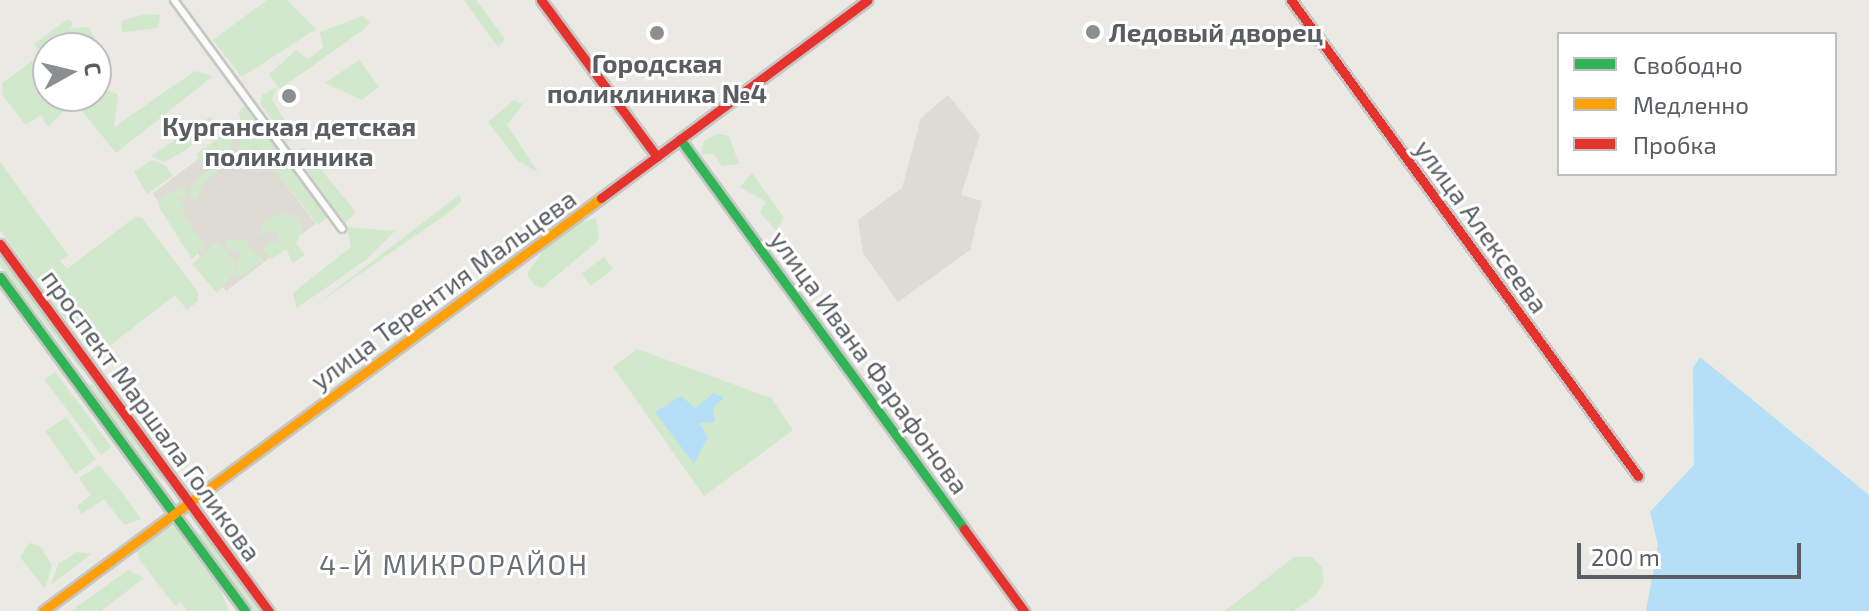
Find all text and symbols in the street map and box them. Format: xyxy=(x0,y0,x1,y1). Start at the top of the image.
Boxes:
place label: Ледовый дворец xyxy=(1109,16,1323,48)
marker: Городская поликлиника №4 xyxy=(646,22,668,44)
marker: Ледовый дворец xyxy=(1084,23,1102,41)
north arrow xyxy=(32,32,112,112)
legend xyxy=(1557,32,1837,176)
place label: Городская поликлиника №4 xyxy=(547,47,767,108)
text: Свободно xyxy=(1633,50,1743,79)
text: С xyxy=(80,61,108,77)
marker: Курганская детская поликлиника xyxy=(278,85,300,107)
text: Медленно xyxy=(1633,90,1749,119)
place label: Курганская детская поликлиника xyxy=(162,110,416,172)
text: Пробка xyxy=(1633,130,1717,159)
street label: улица Алексеева xyxy=(1409,133,1555,319)
street label: улица Терентия Мальцева xyxy=(304,182,582,396)
street label: улица Ивана Фарафонова xyxy=(764,224,976,500)
street label: проспект Маршала Голикова xyxy=(36,263,268,567)
scale bar xyxy=(1581,527,1805,577)
text: 200 m xyxy=(1591,542,1660,571)
district label: 4-Й МИКРОРАЙОН xyxy=(319,547,589,581)

